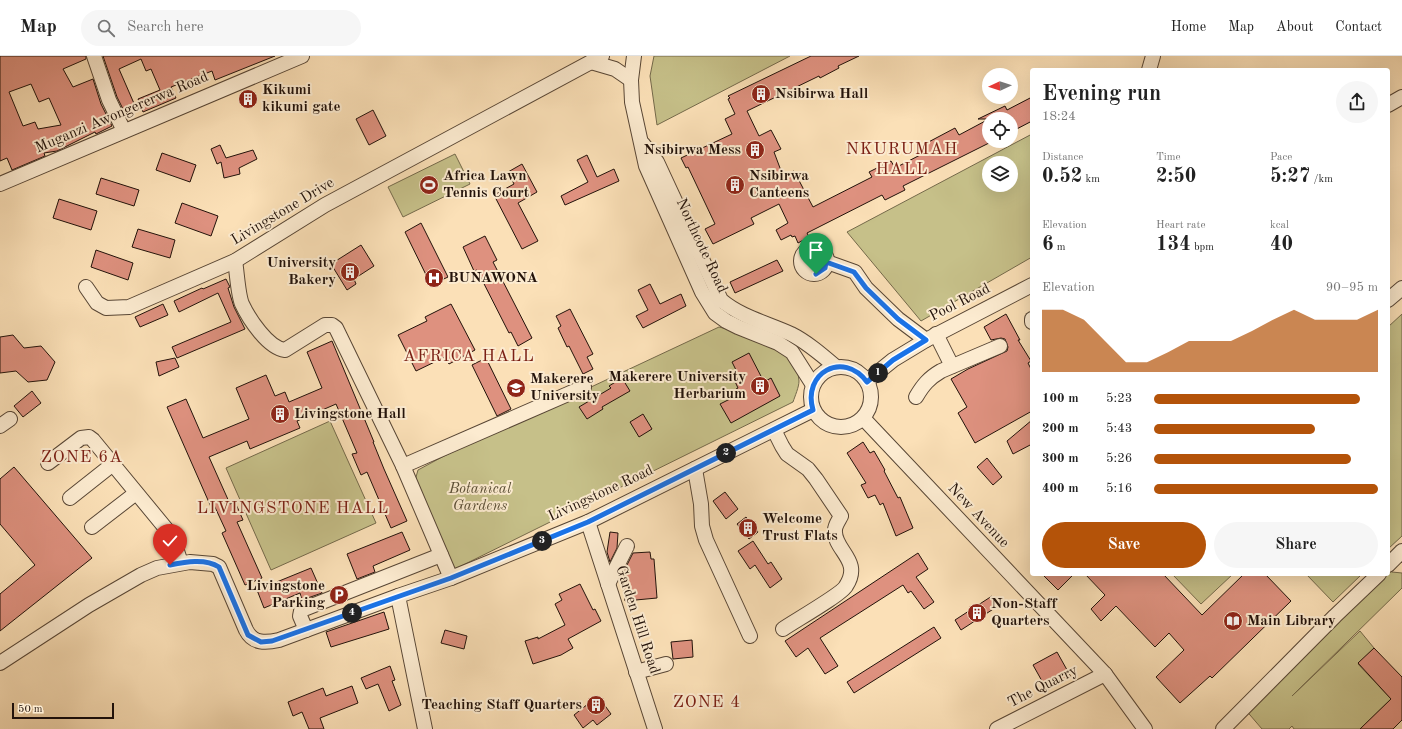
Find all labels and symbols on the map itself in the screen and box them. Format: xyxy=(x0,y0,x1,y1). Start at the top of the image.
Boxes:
north arrow xyxy=(982,68,1018,104)
street label: Muganzi Awongererwa Road xyxy=(33,70,211,156)
place label: Kikumi kikumi gate xyxy=(262,83,341,115)
building icon: Nsibirwa Hall xyxy=(750,83,772,105)
place label: Nsibirwa Hall xyxy=(775,87,869,102)
building icon: Kikumi kikumi gate xyxy=(237,88,259,110)
building icon: Nsibirwa Mess xyxy=(744,139,766,161)
district label: NKURUMAH HALL xyxy=(846,141,958,178)
place label: Nsibirwa Mess xyxy=(644,143,741,158)
place label: Africa Lawn Tennis Court xyxy=(443,169,530,201)
place label: Nsibirwa Canteens xyxy=(749,169,809,201)
sports icon: Africa Lawn Tennis Court xyxy=(418,174,440,196)
building icon: Nsibirwa Canteens xyxy=(724,174,746,196)
street label: Livingstone Drive xyxy=(229,175,337,248)
street label: Northcote Road xyxy=(673,196,729,296)
pin xyxy=(799,233,833,274)
place label: University Bakery xyxy=(266,256,336,288)
building icon: University Bakery xyxy=(339,261,361,283)
hospital icon: BUNAWONA xyxy=(423,267,445,289)
place label: BUNAWONA xyxy=(448,271,538,286)
street label: Pool Road xyxy=(927,281,993,325)
district label: AFRICA HALL xyxy=(403,348,535,365)
pin: 1 xyxy=(868,363,888,383)
place label: Makerere University Herbarium xyxy=(609,370,746,402)
place label: Makerere University xyxy=(530,372,600,404)
building icon: Makerere University Herbarium xyxy=(749,375,771,397)
school or university icon: Makerere University xyxy=(505,377,527,399)
building icon: Livingstone Hall xyxy=(269,403,291,425)
place label: Livingstone Hall xyxy=(294,407,406,422)
pin: 2 xyxy=(716,443,736,463)
district label: ZONE 6A xyxy=(41,449,123,466)
street label: Livingstone Road xyxy=(546,463,656,525)
street label: New Avenue xyxy=(945,481,1011,551)
park label: Botanical Gardens xyxy=(448,482,512,514)
district label: LIVINGSTONE HALL xyxy=(197,500,389,517)
place label: Welcome Trust Flats xyxy=(762,512,838,544)
building icon: Welcome Trust Flats xyxy=(737,517,759,539)
pin xyxy=(153,524,187,565)
pin: 3 xyxy=(532,531,552,551)
street label: Garden Hill Road xyxy=(612,564,662,676)
place label: Livingstone Parking xyxy=(247,579,326,611)
parking icon: Livingstone Parking xyxy=(328,584,350,606)
place label: Non-Staff Quarters xyxy=(991,597,1059,629)
building icon: Non-Staff Quarters xyxy=(966,602,988,624)
pin: 4 xyxy=(342,603,362,623)
library icon: Main Library xyxy=(1222,610,1244,632)
place label: Main Library xyxy=(1247,614,1336,629)
street label: The Quarry xyxy=(1006,663,1080,711)
building icon: Teaching Staff Quarters xyxy=(585,694,607,716)
district label: ZONE 4 xyxy=(673,694,741,711)
place label: Teaching Staff Quarters xyxy=(421,698,582,713)
scale bar xyxy=(12,701,114,720)

